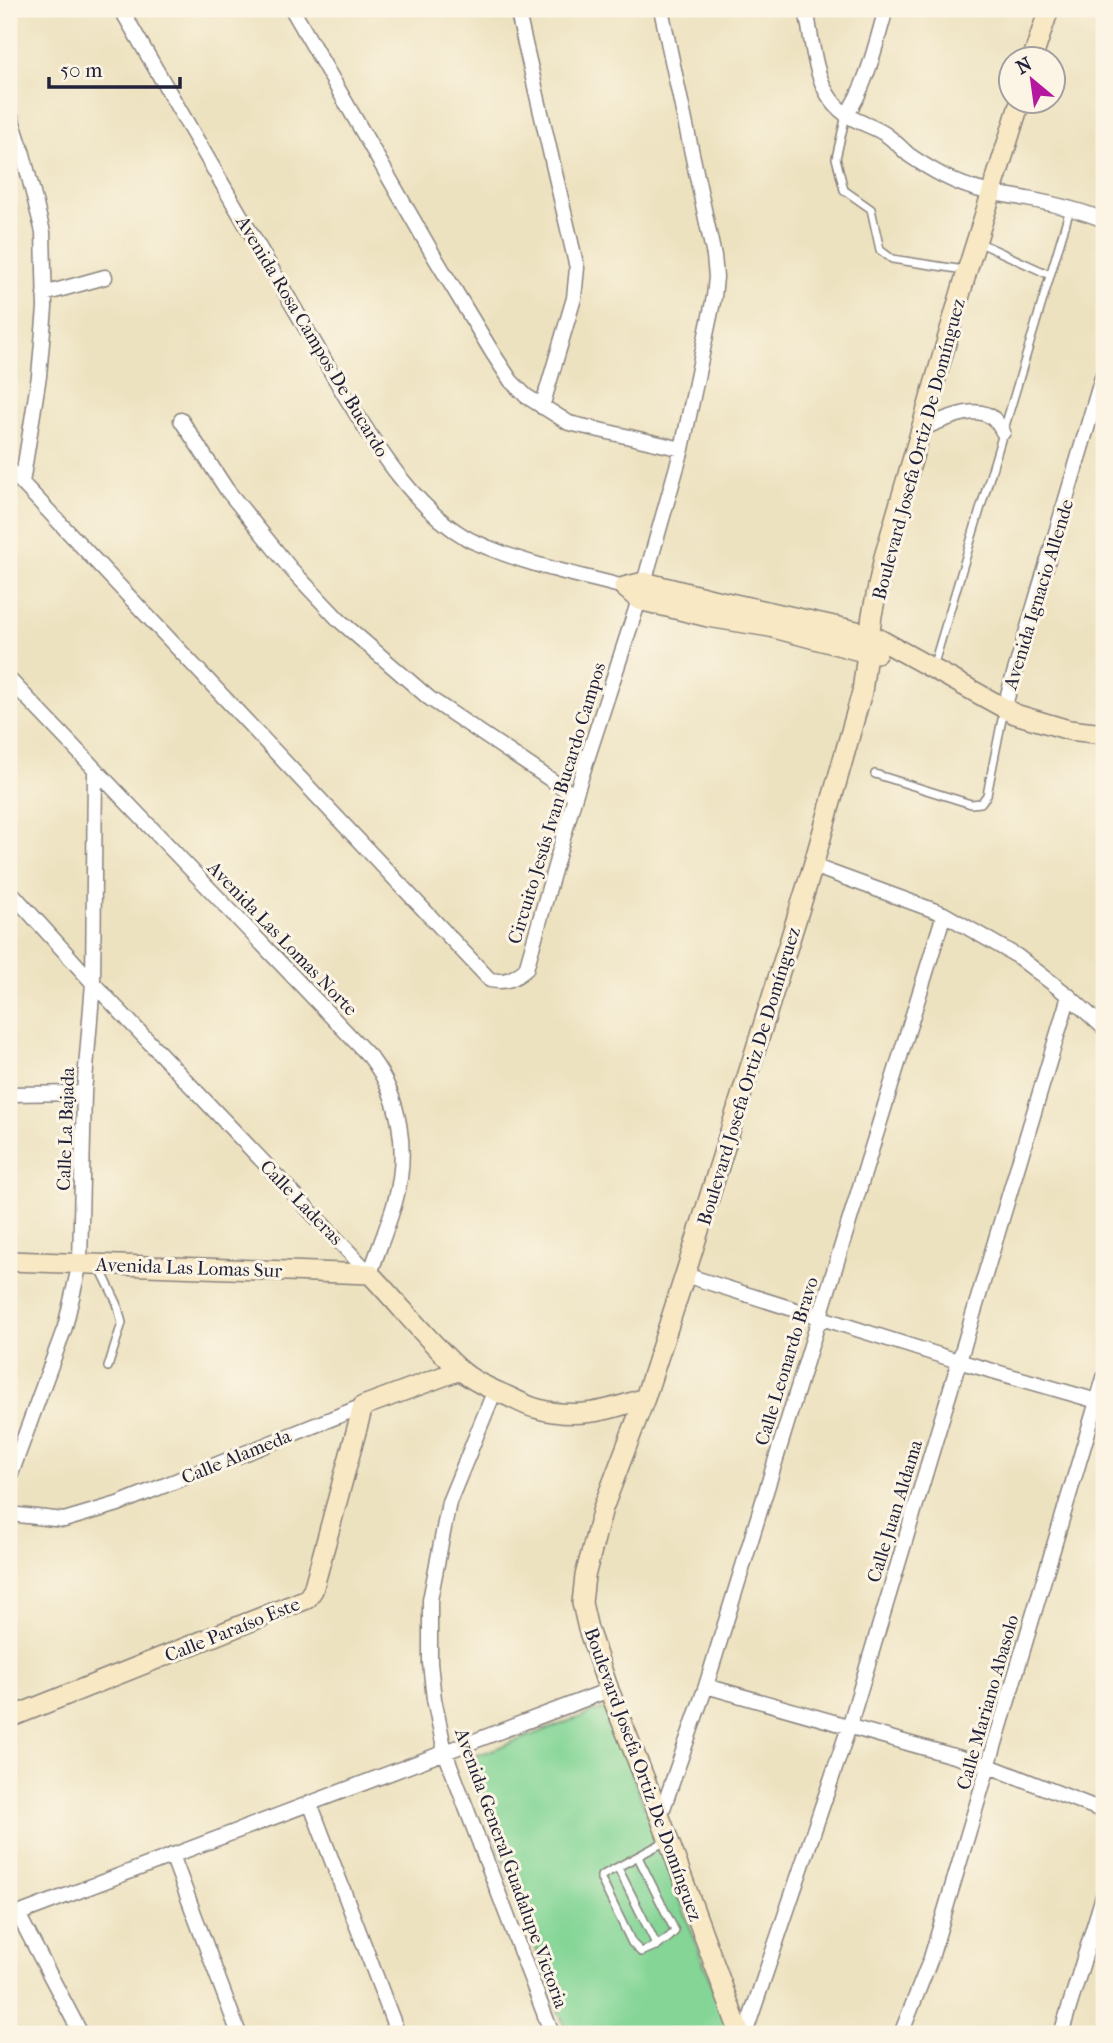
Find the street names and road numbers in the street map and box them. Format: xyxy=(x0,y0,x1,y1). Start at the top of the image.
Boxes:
street label: Avenida Rosa Campos De Bucardo xyxy=(231,211,393,461)
street label: Boulevard Josefa Ortiz De Domínguez xyxy=(868,296,970,602)
street label: Avenida Ignacio Allende xyxy=(999,496,1078,693)
street label: Circuito Jesús Ivan Bucardo Campos xyxy=(504,660,610,947)
street label: Avenida Las Lomas Norte xyxy=(202,856,362,1021)
street label: Boulevard Josefa Ortiz De Domínguez xyxy=(693,925,805,1228)
street label: Calle La Bajada xyxy=(53,1067,79,1191)
street label: Calle Laderas xyxy=(255,1156,347,1250)
street label: Avenida Las Lomas Sur xyxy=(94,1254,284,1282)
street label: Calle Leonardo Bravo xyxy=(751,1274,823,1448)
street label: Calle Alameda xyxy=(178,1425,294,1489)
street label: Calle Juan Aldama xyxy=(863,1437,927,1585)
street label: Calle Paraíso Este xyxy=(162,1593,303,1667)
street label: Calle Mariano Abasolo xyxy=(952,1612,1024,1792)
street label: Boulevard Josefa Ortiz De Domínguez xyxy=(580,1625,707,1924)
street label: Avenida General Guadalupe Victoria xyxy=(450,1724,572,2012)

